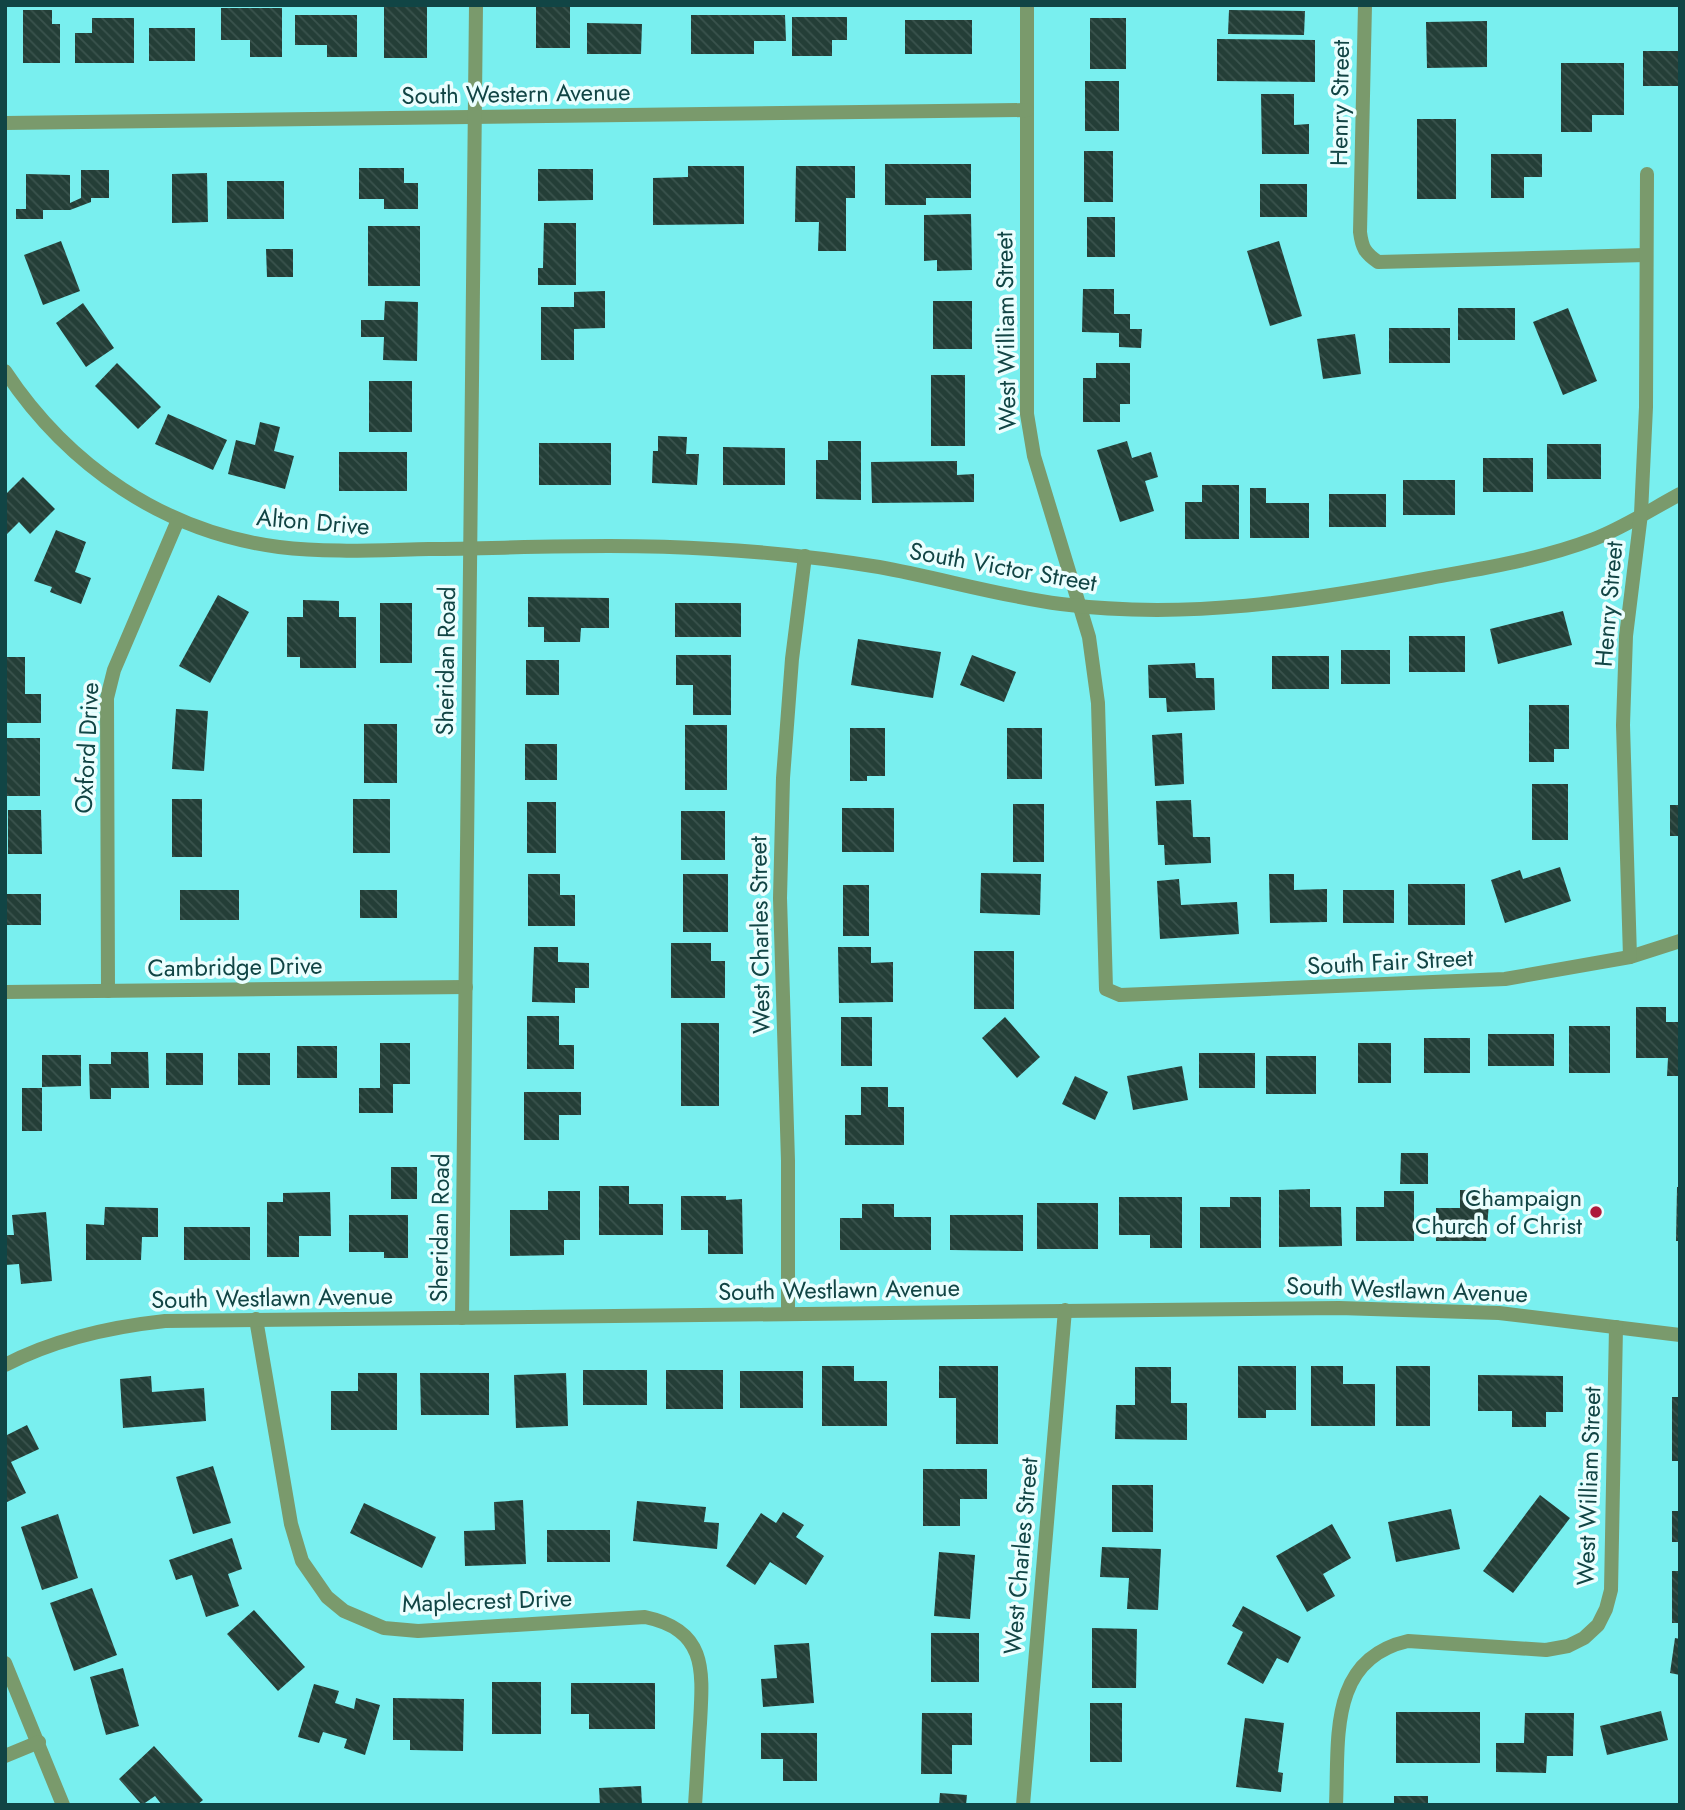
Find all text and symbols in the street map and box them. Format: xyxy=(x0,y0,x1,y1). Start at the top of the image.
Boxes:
street label: Henry Street xyxy=(1321,39,1358,166)
street label: South Western Avenue xyxy=(401,74,631,113)
street label: West William Street xyxy=(986,231,1025,431)
street label: Alton Drive xyxy=(255,499,371,544)
street label: South Victor Street xyxy=(907,533,1100,600)
street label: Henry Street xyxy=(1586,539,1631,668)
street label: Sheridan Road xyxy=(427,586,464,736)
street label: Oxford Drive xyxy=(66,681,107,815)
street label: West Charles Street xyxy=(740,836,779,1034)
street label: South Fair Street xyxy=(1306,940,1474,983)
street label: Cambridge Drive xyxy=(147,947,323,986)
street label: Sheridan Road xyxy=(421,1153,458,1303)
place label: Champaign Church of Christ xyxy=(1415,1180,1582,1243)
marker: Champaign Church of Christ xyxy=(1588,1204,1604,1220)
street label: South Westlawn Avenue xyxy=(1286,1268,1528,1311)
street label: South Westlawn Avenue xyxy=(718,1270,960,1309)
street label: South Westlawn Avenue xyxy=(151,1278,393,1317)
street label: West William Street xyxy=(1568,1386,1609,1586)
street label: West Charles Street xyxy=(994,1456,1047,1656)
street label: Maplecrest Drive xyxy=(401,1580,573,1621)

